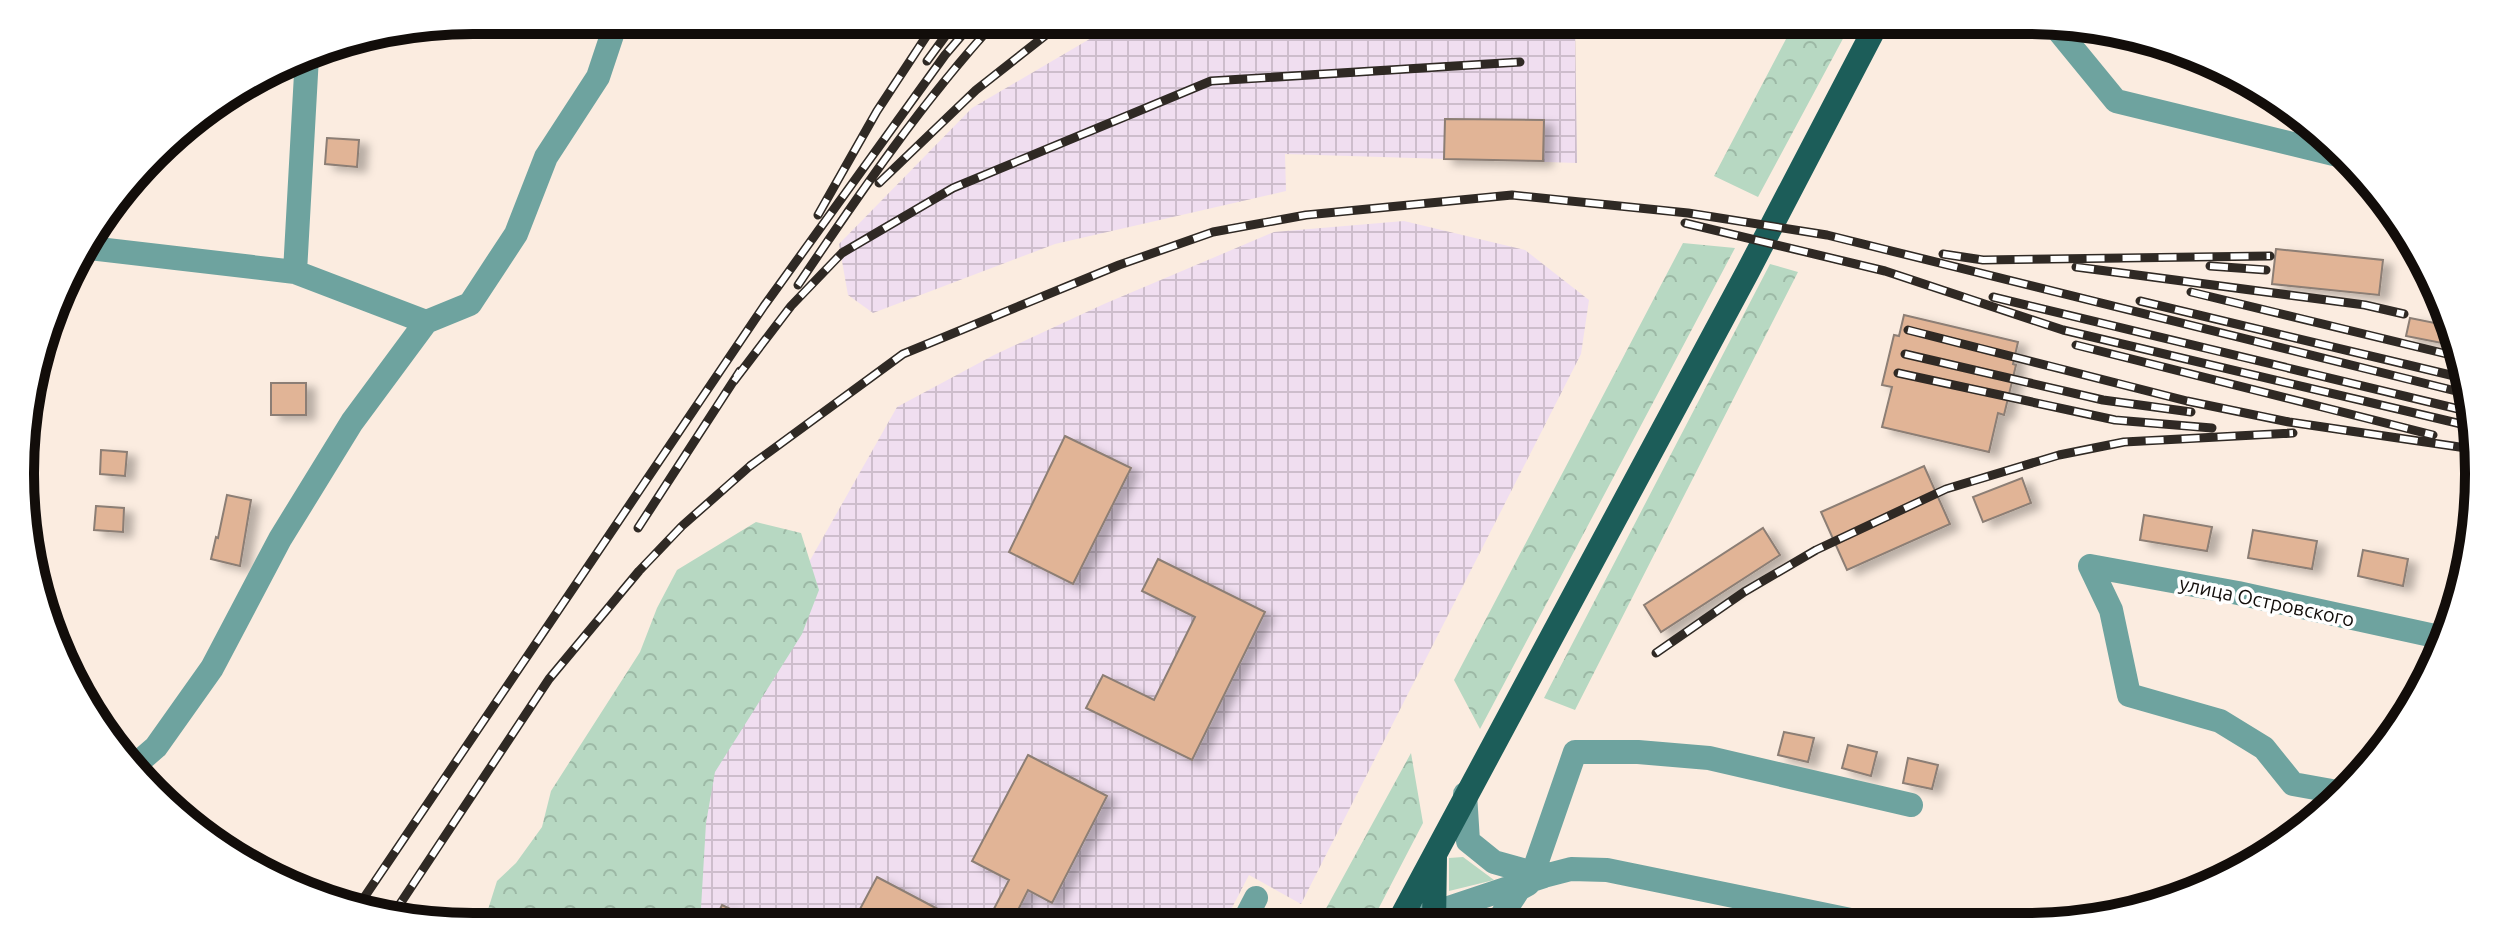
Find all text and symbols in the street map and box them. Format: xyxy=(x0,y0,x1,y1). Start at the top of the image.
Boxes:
street label: улица Островского xyxy=(2177,571,2357,631)

